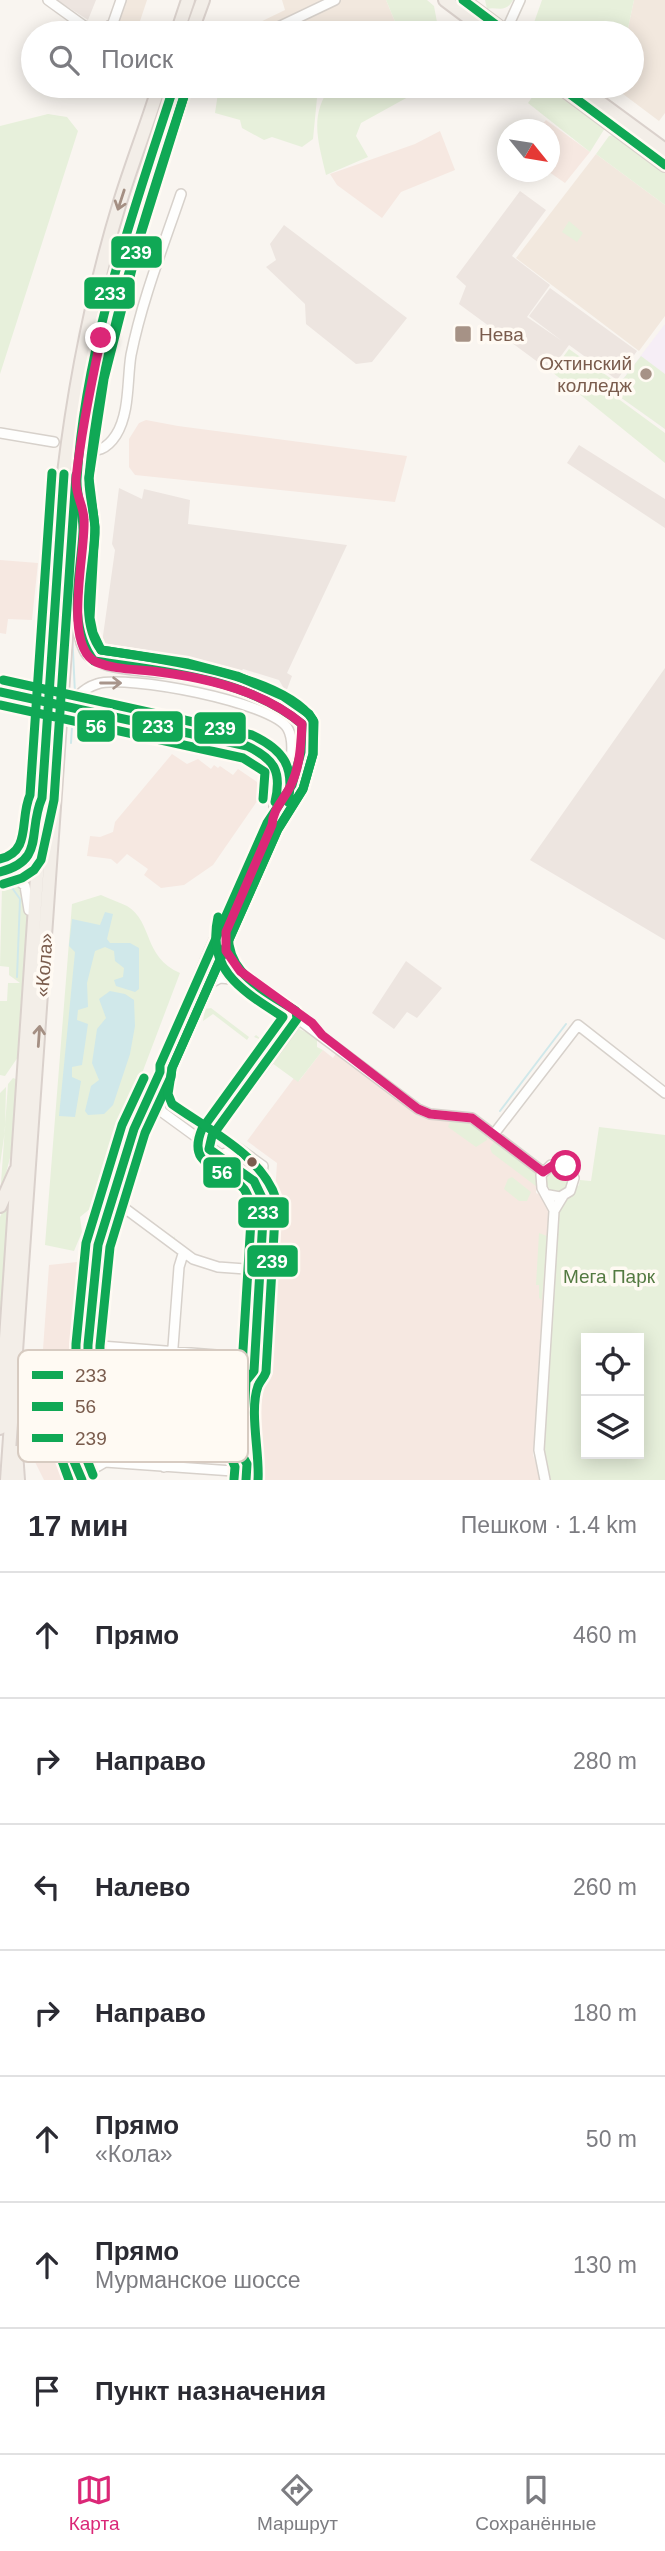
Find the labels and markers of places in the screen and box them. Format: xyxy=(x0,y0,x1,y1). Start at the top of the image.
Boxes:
marker: Нева xyxy=(453,324,473,344)
place label: Нева xyxy=(479,324,524,345)
place label: Охтинский колледж xyxy=(539,353,632,396)
marker: Охтинский колледж xyxy=(638,366,654,382)
unlabelled marker xyxy=(245,1155,259,1169)

